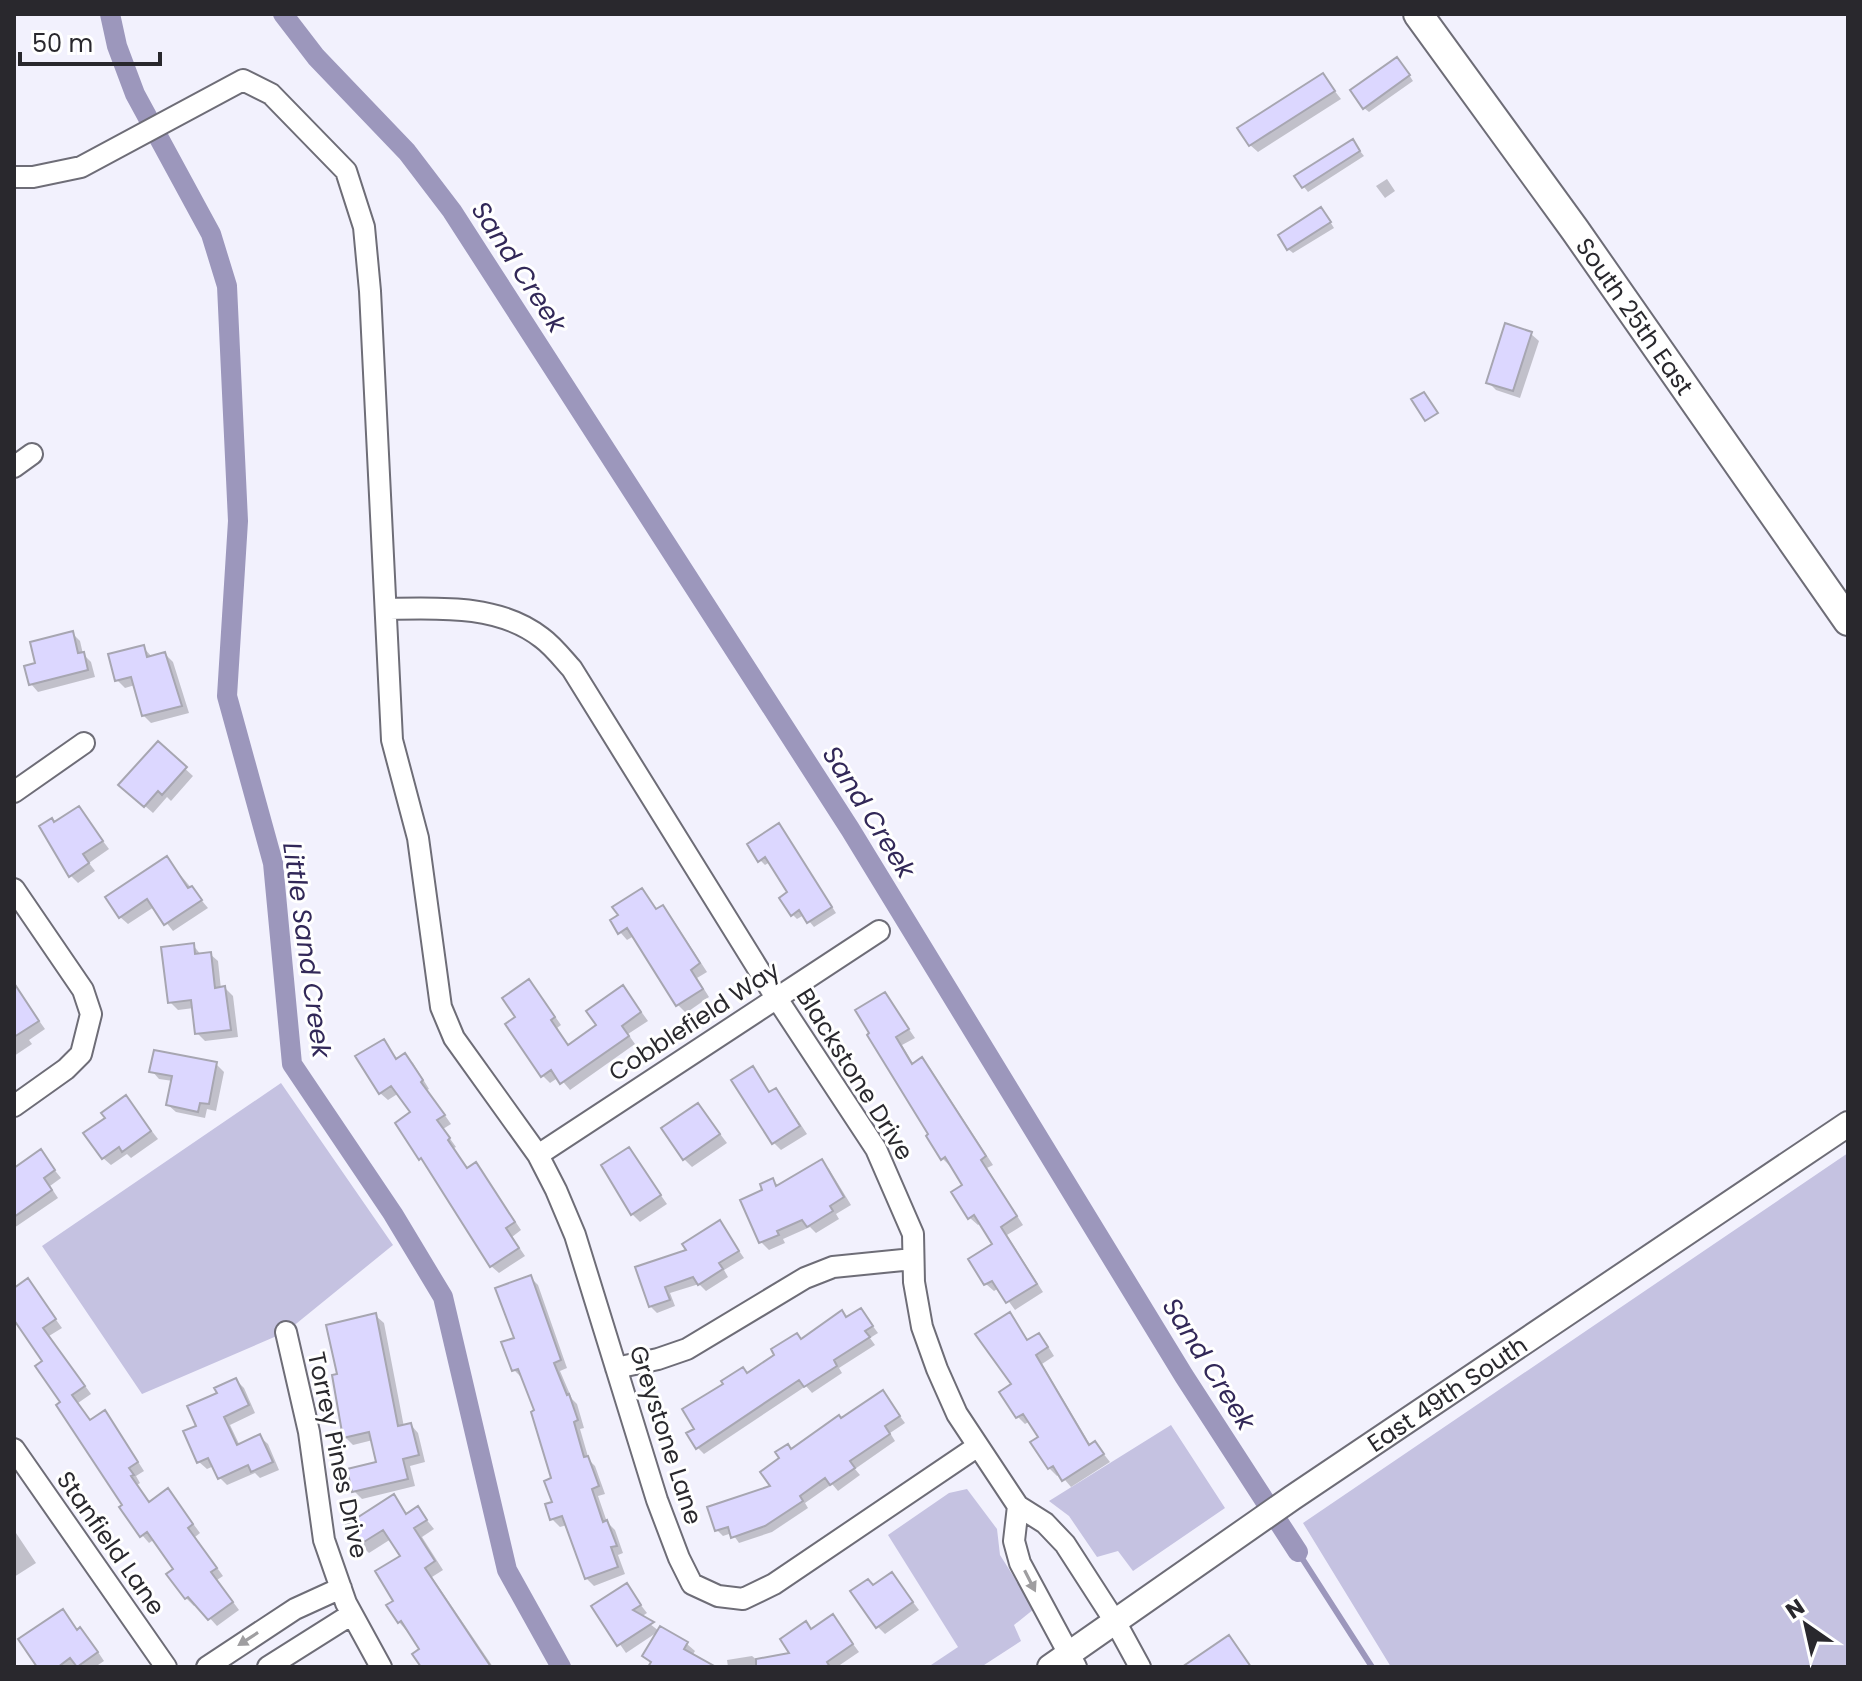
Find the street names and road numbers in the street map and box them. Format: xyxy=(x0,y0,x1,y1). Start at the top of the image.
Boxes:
street label: South 25th East xyxy=(1569,231,1701,401)
street label: Cobblefield Way xyxy=(602,953,786,1089)
street label: Blackstone Drive xyxy=(789,982,921,1166)
street label: East 49th South xyxy=(1361,1328,1533,1459)
street label: Greystone Lane xyxy=(622,1341,710,1529)
street label: Torrey Pines Drive xyxy=(300,1349,376,1561)
street label: Stanfield Lane xyxy=(49,1465,173,1621)

